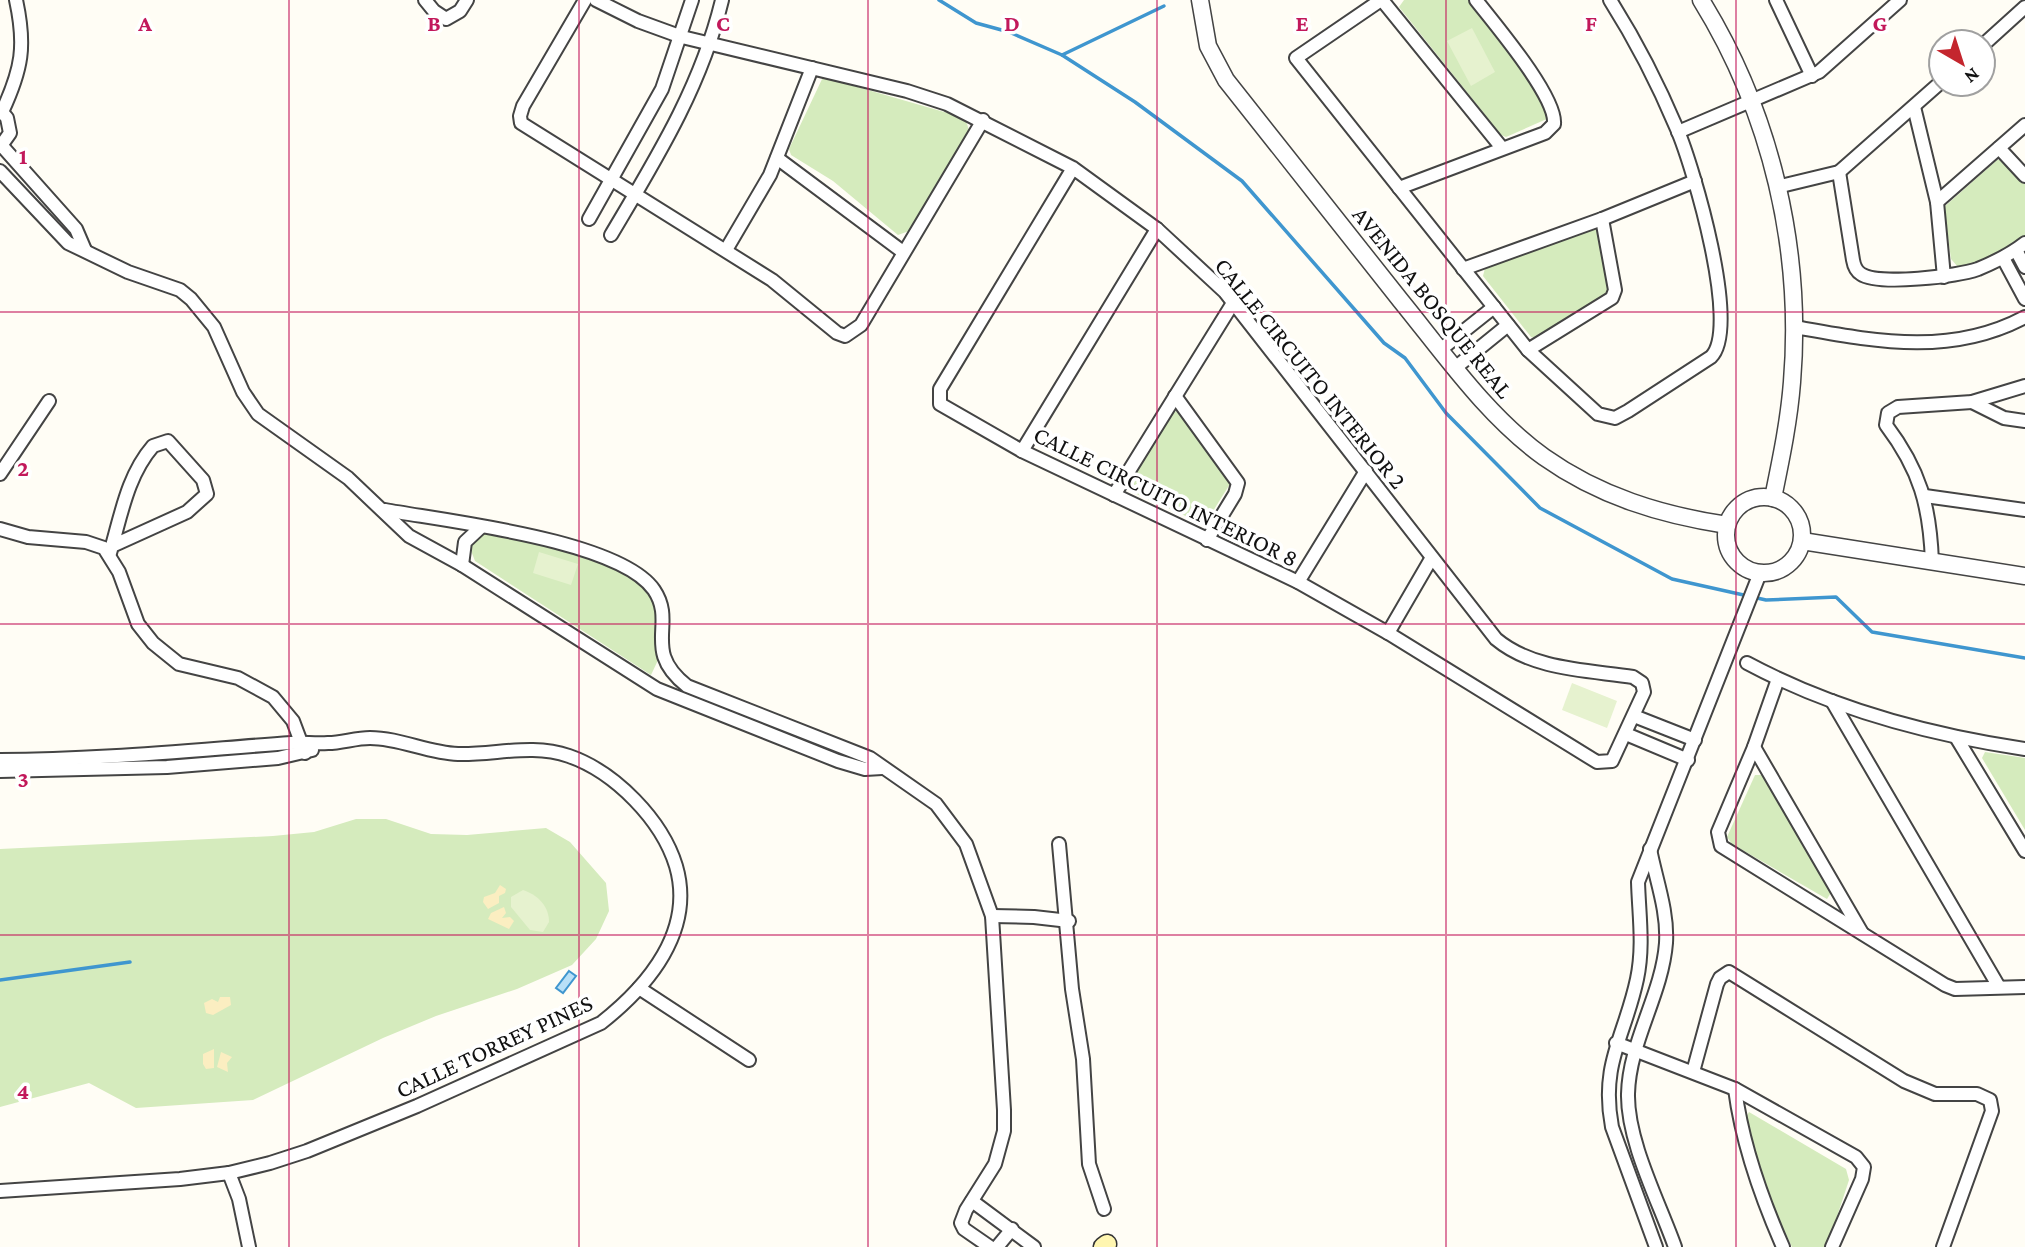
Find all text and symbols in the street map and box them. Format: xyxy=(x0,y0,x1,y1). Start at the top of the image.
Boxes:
text: A xyxy=(137,10,152,36)
text: B xyxy=(427,10,441,36)
text: C xyxy=(716,10,730,36)
text: D xyxy=(1004,10,1020,36)
text: E xyxy=(1295,10,1309,36)
text: F xyxy=(1585,10,1597,36)
text: G xyxy=(1873,10,1888,36)
north arrow xyxy=(1927,28,1997,98)
text: N xyxy=(1961,64,1984,88)
text: 1 xyxy=(19,143,28,169)
street label: AVENIDA BOSQUE REAL xyxy=(1347,201,1519,403)
street label: CALLE CIRCUITO INTERIOR 2 xyxy=(1210,252,1412,494)
street label: CALLE CIRCUITO INTERIOR 8 xyxy=(1030,420,1302,572)
text: 2 xyxy=(17,455,29,481)
text: 3 xyxy=(17,766,29,792)
street label: CALLE TORREY PINES xyxy=(391,989,597,1103)
text: 4 xyxy=(17,1078,29,1104)

